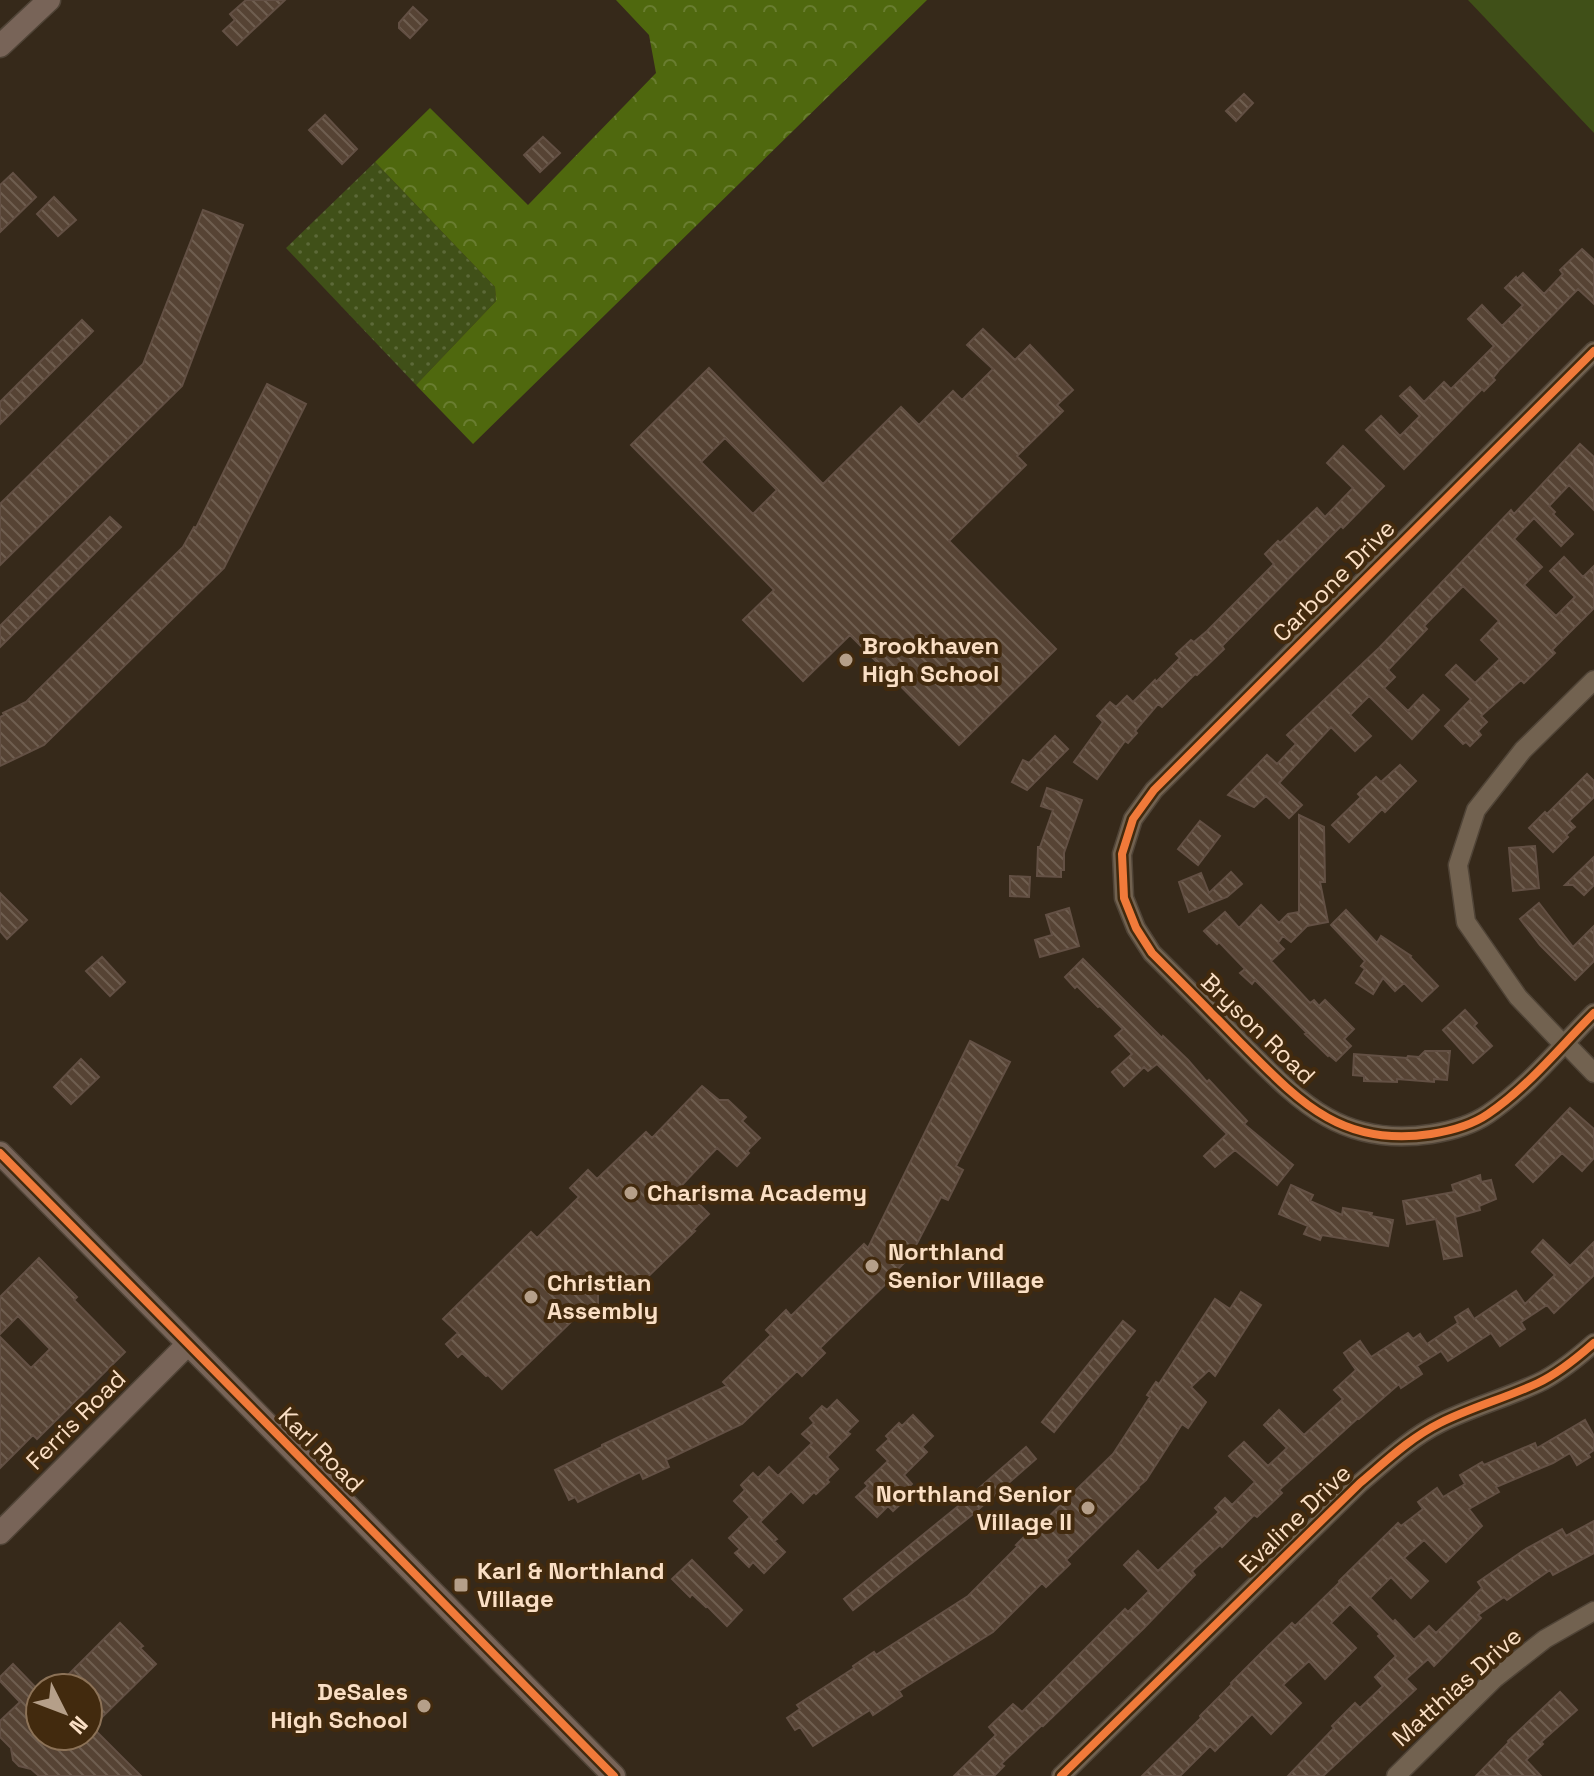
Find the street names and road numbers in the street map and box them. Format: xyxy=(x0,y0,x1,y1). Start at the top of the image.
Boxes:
street label: Carbone Drive xyxy=(1266,513,1402,649)
street label: Bryson Road xyxy=(1195,966,1322,1091)
street label: Ferris Road xyxy=(19,1363,132,1476)
street label: Karl Road xyxy=(272,1400,371,1499)
street label: Evaline Drive xyxy=(1232,1457,1357,1580)
street label: Matthias Drive xyxy=(1385,1620,1528,1753)

